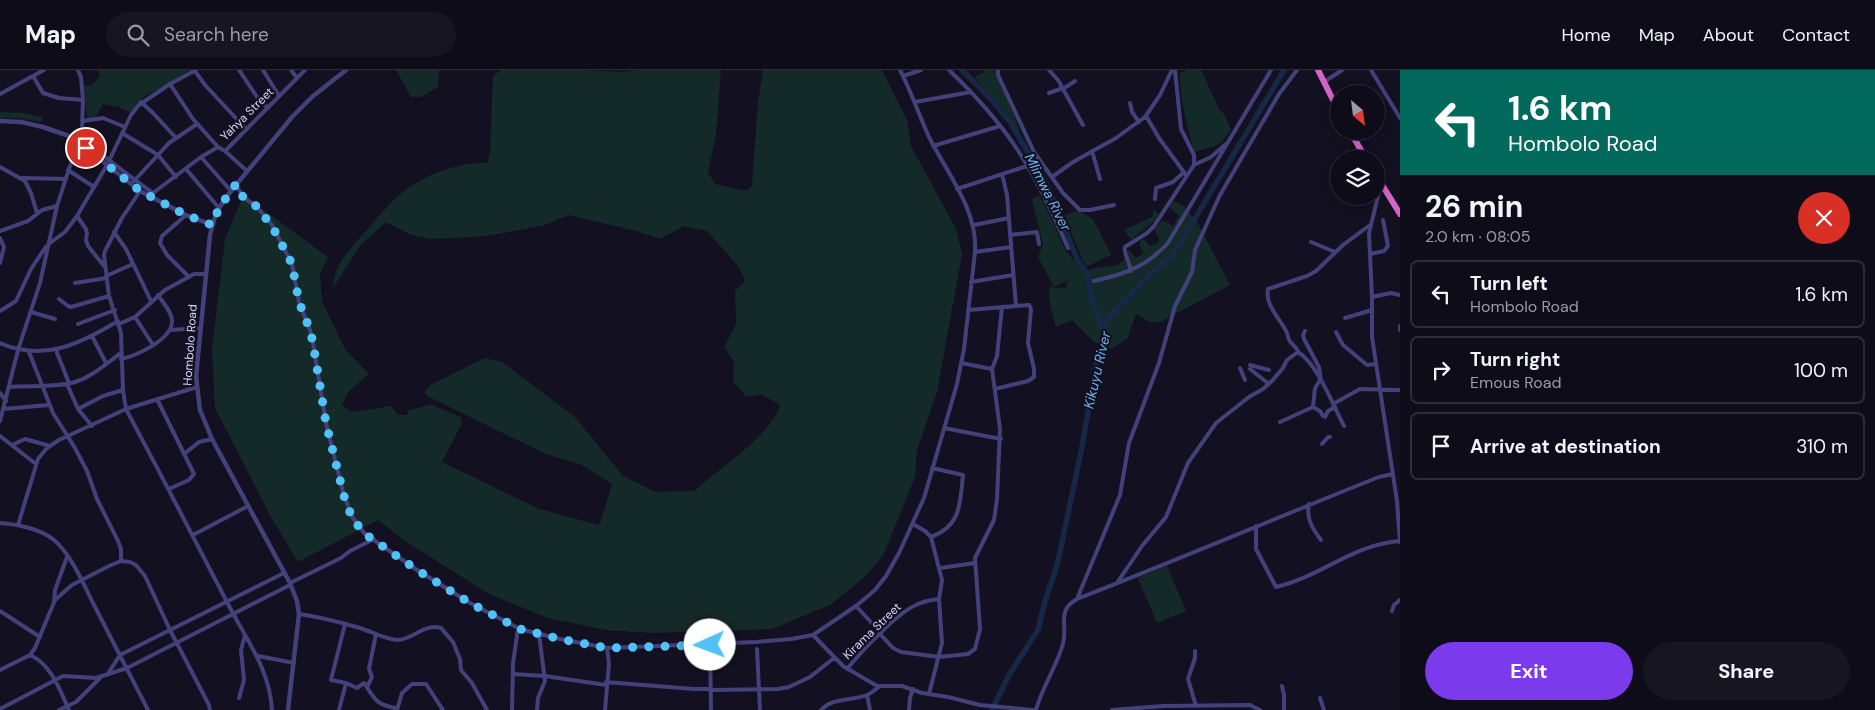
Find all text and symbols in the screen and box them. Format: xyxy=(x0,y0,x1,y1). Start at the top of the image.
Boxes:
search box xyxy=(106,12,456,57)
text: Map xyxy=(25,19,76,50)
icon: search xyxy=(124,21,152,49)
text: Search here xyxy=(164,22,269,47)
text: Home xyxy=(1561,23,1611,47)
text: Map xyxy=(1639,23,1675,47)
text: About xyxy=(1703,23,1754,47)
text: Contact xyxy=(1782,23,1850,47)
street label: Yahya Street xyxy=(217,84,277,144)
north arrow xyxy=(1330,85,1385,140)
map controls xyxy=(1330,85,1385,205)
text: 1.6 km xyxy=(1508,85,1612,131)
icon: left xyxy=(1425,90,1490,155)
pin xyxy=(65,127,107,169)
text: Hombolo Road xyxy=(1508,129,1657,158)
icon: arrive xyxy=(72,134,100,162)
water label: Mlimwa River xyxy=(1021,150,1076,235)
button: layers xyxy=(1330,150,1385,205)
text: 26 min xyxy=(1425,187,1523,226)
button: close xyxy=(1798,192,1850,244)
text: 2.0 km · 08:05 xyxy=(1425,226,1531,247)
text: Turn left xyxy=(1470,271,1548,296)
icon: left xyxy=(1427,280,1455,308)
text: 1.6 km xyxy=(1795,282,1848,307)
text: Hombolo Road xyxy=(1470,296,1579,317)
street label: Hombolo Road xyxy=(179,304,201,386)
water label: Kikuyu River xyxy=(1079,329,1115,410)
text: Turn right xyxy=(1470,347,1560,372)
icon: right xyxy=(1427,356,1455,384)
text: 100 m xyxy=(1794,358,1848,383)
text: Emous Road xyxy=(1470,372,1562,393)
icon: arrive xyxy=(1427,432,1455,460)
text: Arrive at destination xyxy=(1470,434,1661,459)
text: 310 m xyxy=(1796,434,1848,459)
street label: Kirama Street xyxy=(839,599,905,663)
position arrow xyxy=(683,618,735,670)
button: Exit xyxy=(1425,642,1633,700)
button: Share xyxy=(1643,642,1850,700)

